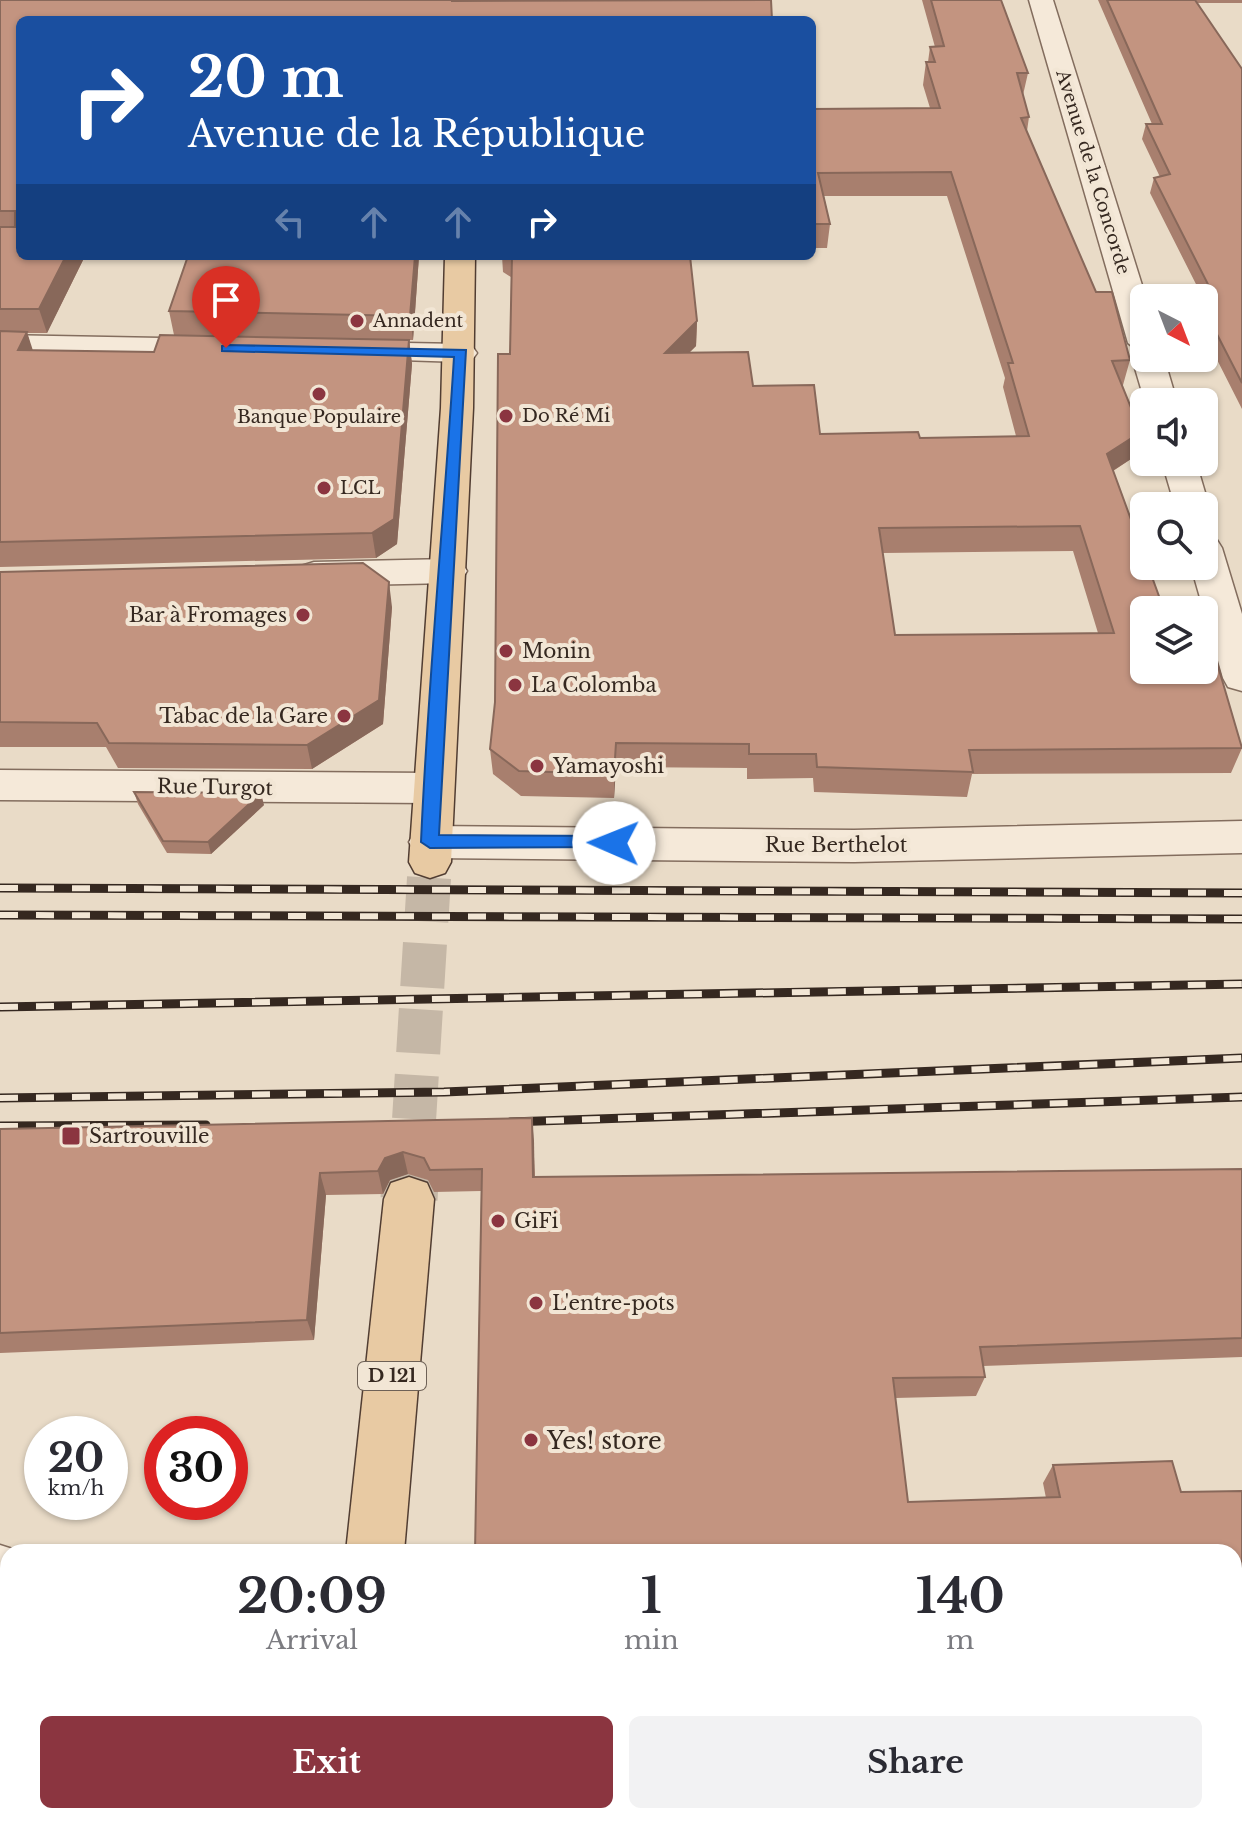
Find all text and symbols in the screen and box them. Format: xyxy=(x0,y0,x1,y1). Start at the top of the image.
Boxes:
text: 20 m xyxy=(188,43,344,112)
icon: right xyxy=(56,48,160,152)
street label: Avenue de la Concorde xyxy=(1051,66,1135,277)
text: Avenue de la République xyxy=(188,112,645,157)
icon: left xyxy=(268,200,312,244)
icon: ahead xyxy=(352,200,396,244)
icon: ahead xyxy=(436,200,480,244)
icon: right xyxy=(520,200,564,244)
pin xyxy=(192,266,260,348)
icon: arrive xyxy=(204,278,248,322)
north arrow xyxy=(1130,284,1218,372)
map controls xyxy=(1130,284,1218,684)
place label: Annadent xyxy=(372,310,464,332)
marker: Annadent xyxy=(348,312,366,330)
marker: Banque Populaire xyxy=(310,385,328,403)
button: sound xyxy=(1130,388,1218,476)
place label: Do Ré Mi xyxy=(522,405,610,427)
place label: Banque Populaire xyxy=(237,406,401,428)
marker: Do Ré Mi xyxy=(497,407,515,425)
place label: LCL xyxy=(340,477,381,499)
marker: LCL xyxy=(315,479,333,497)
button: search xyxy=(1130,492,1218,580)
button: layers xyxy=(1130,596,1218,684)
place label: Bar à Fromages xyxy=(129,603,287,627)
marker: Bar à Fromages xyxy=(294,606,312,624)
place label: Monin xyxy=(522,639,591,663)
marker: Monin xyxy=(497,642,515,660)
place label: La Colomba xyxy=(531,673,657,697)
marker: La Colomba xyxy=(506,676,524,694)
place label: Tabac de la Gare xyxy=(159,704,328,728)
marker: Tabac de la Gare xyxy=(335,707,353,725)
place label: Yamayoshi xyxy=(552,754,664,778)
marker: Yamayoshi xyxy=(528,757,546,775)
street label: Rue Turgot xyxy=(157,774,274,800)
position arrow xyxy=(572,801,656,885)
street label: Rue Berthelot xyxy=(765,833,908,857)
place label: Sartrouville xyxy=(89,1124,209,1148)
marker: Sartrouville xyxy=(60,1125,82,1147)
place label: GiFi xyxy=(514,1209,559,1233)
marker: GiFi xyxy=(489,1212,507,1230)
place label: L'entre-pots xyxy=(552,1291,675,1315)
marker: L'entre-pots xyxy=(527,1294,545,1312)
road number: D 121 xyxy=(358,1362,426,1390)
speed limit sign: 30 xyxy=(144,1416,248,1520)
place label: Yes! store xyxy=(546,1426,662,1455)
marker: Yes! store xyxy=(522,1431,540,1449)
text: 20 xyxy=(48,1433,104,1483)
text: km/h xyxy=(48,1476,104,1500)
text: 20:09 xyxy=(237,1566,387,1626)
text: 1 xyxy=(641,1566,662,1626)
text: 140 xyxy=(916,1566,1005,1626)
text: Arrival xyxy=(266,1624,358,1656)
text: min xyxy=(624,1624,679,1656)
text: m xyxy=(946,1624,974,1656)
button: Exit xyxy=(40,1716,613,1808)
button: Share xyxy=(629,1716,1202,1808)

